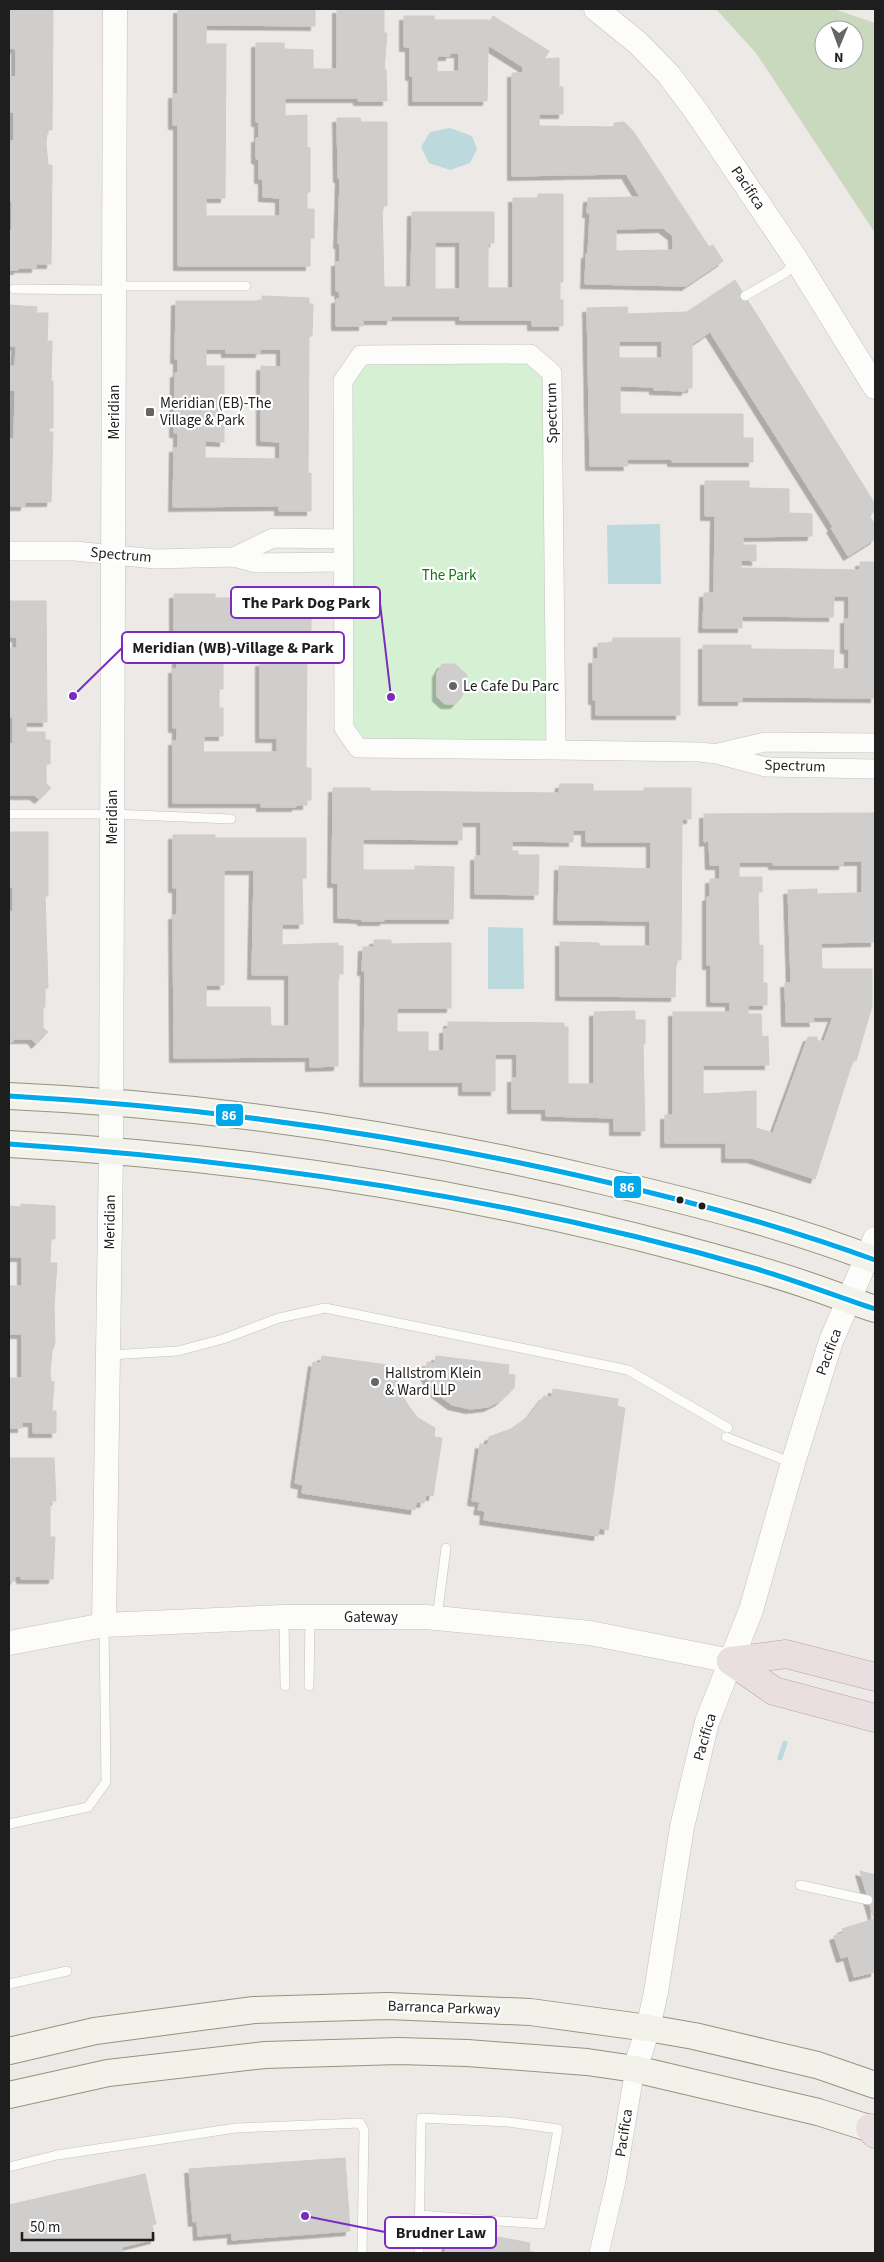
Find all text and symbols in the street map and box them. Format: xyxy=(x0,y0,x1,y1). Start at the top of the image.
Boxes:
north arrow xyxy=(814,20,864,70)
text: N xyxy=(834,47,844,67)
street label: Pacifica xyxy=(726,162,770,214)
street label: Spectrum xyxy=(541,382,563,444)
street label: Meridian xyxy=(104,384,125,440)
place label: Meridian (EB)-The Village & Park xyxy=(160,393,271,431)
marker: Meridian (EB)-The Village & Park xyxy=(144,406,156,418)
street label: Spectrum xyxy=(90,542,152,568)
park label: The Park xyxy=(422,565,477,586)
callout: The Park Dog Park xyxy=(231,587,380,618)
text: The Park Dog Park xyxy=(242,592,371,614)
callout: Meridian (WB)-Village & Park xyxy=(122,632,344,663)
text: Meridian (WB)-Village & Park xyxy=(132,637,334,659)
place label: Le Cafe Du Parc xyxy=(463,676,559,697)
marker: Le Cafe Du Parc xyxy=(447,680,459,692)
street label: Spectrum xyxy=(764,754,826,778)
street label: Meridian xyxy=(102,789,123,845)
line badge: 86 xyxy=(215,1103,244,1127)
text: 86 xyxy=(222,1106,236,1126)
line badge: 86 xyxy=(613,1175,642,1199)
text: 86 xyxy=(620,1178,634,1198)
street label: Meridian xyxy=(99,1194,121,1250)
unlabelled marker xyxy=(675,1195,685,1205)
unlabelled marker xyxy=(697,1201,707,1211)
street label: Pacifica xyxy=(811,1326,847,1378)
place label: Hallstrom Klein & Ward LLP xyxy=(385,1363,482,1401)
marker: Hallstrom Klein & Ward LLP xyxy=(369,1376,381,1388)
street label: Gateway xyxy=(344,1607,398,1628)
street label: Pacifica xyxy=(688,1711,722,1763)
street label: Barranca Parkway xyxy=(387,1996,501,2020)
street label: Pacifica xyxy=(610,2108,638,2158)
scale bar xyxy=(22,2210,154,2242)
text: 50 m xyxy=(30,2217,60,2238)
callout: Brudner Law xyxy=(385,2217,496,2248)
text: Brudner Law xyxy=(396,2222,487,2244)

